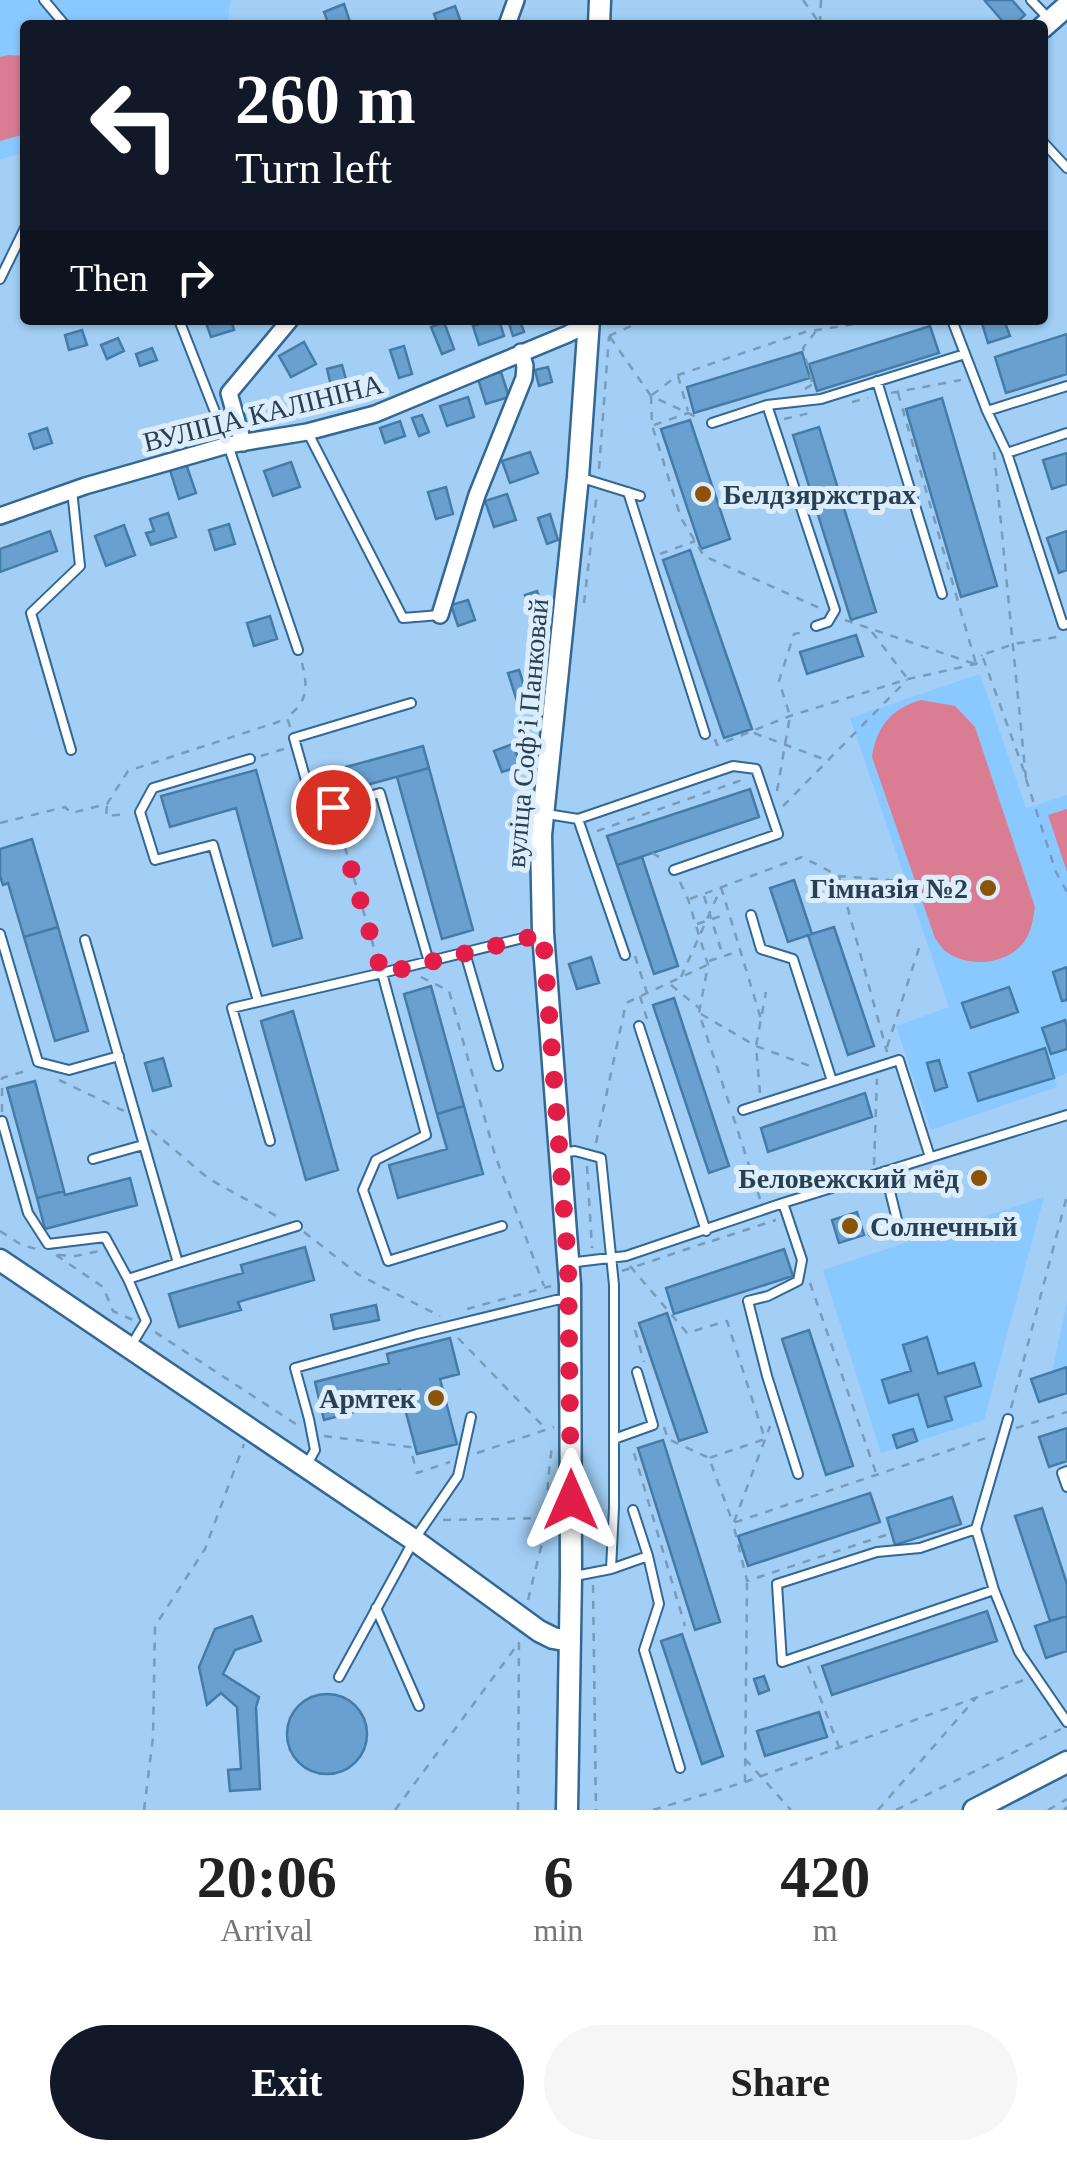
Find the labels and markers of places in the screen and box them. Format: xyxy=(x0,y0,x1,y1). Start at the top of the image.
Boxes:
place label: Белдзяржстрах xyxy=(723,479,916,510)
marker: Белдзяржстрах xyxy=(692,483,714,505)
pin xyxy=(291,765,376,850)
place label: Гімназія №2 xyxy=(810,873,968,904)
marker: Гімназія №2 xyxy=(977,877,999,899)
place label: Беловежский мёд xyxy=(738,1163,959,1194)
marker: Беловежский мёд xyxy=(968,1167,990,1189)
place label: Солнечный xyxy=(870,1211,1017,1242)
marker: Солнечный xyxy=(839,1215,861,1237)
place label: Армтек xyxy=(319,1383,417,1414)
marker: Армтек xyxy=(425,1387,447,1409)

